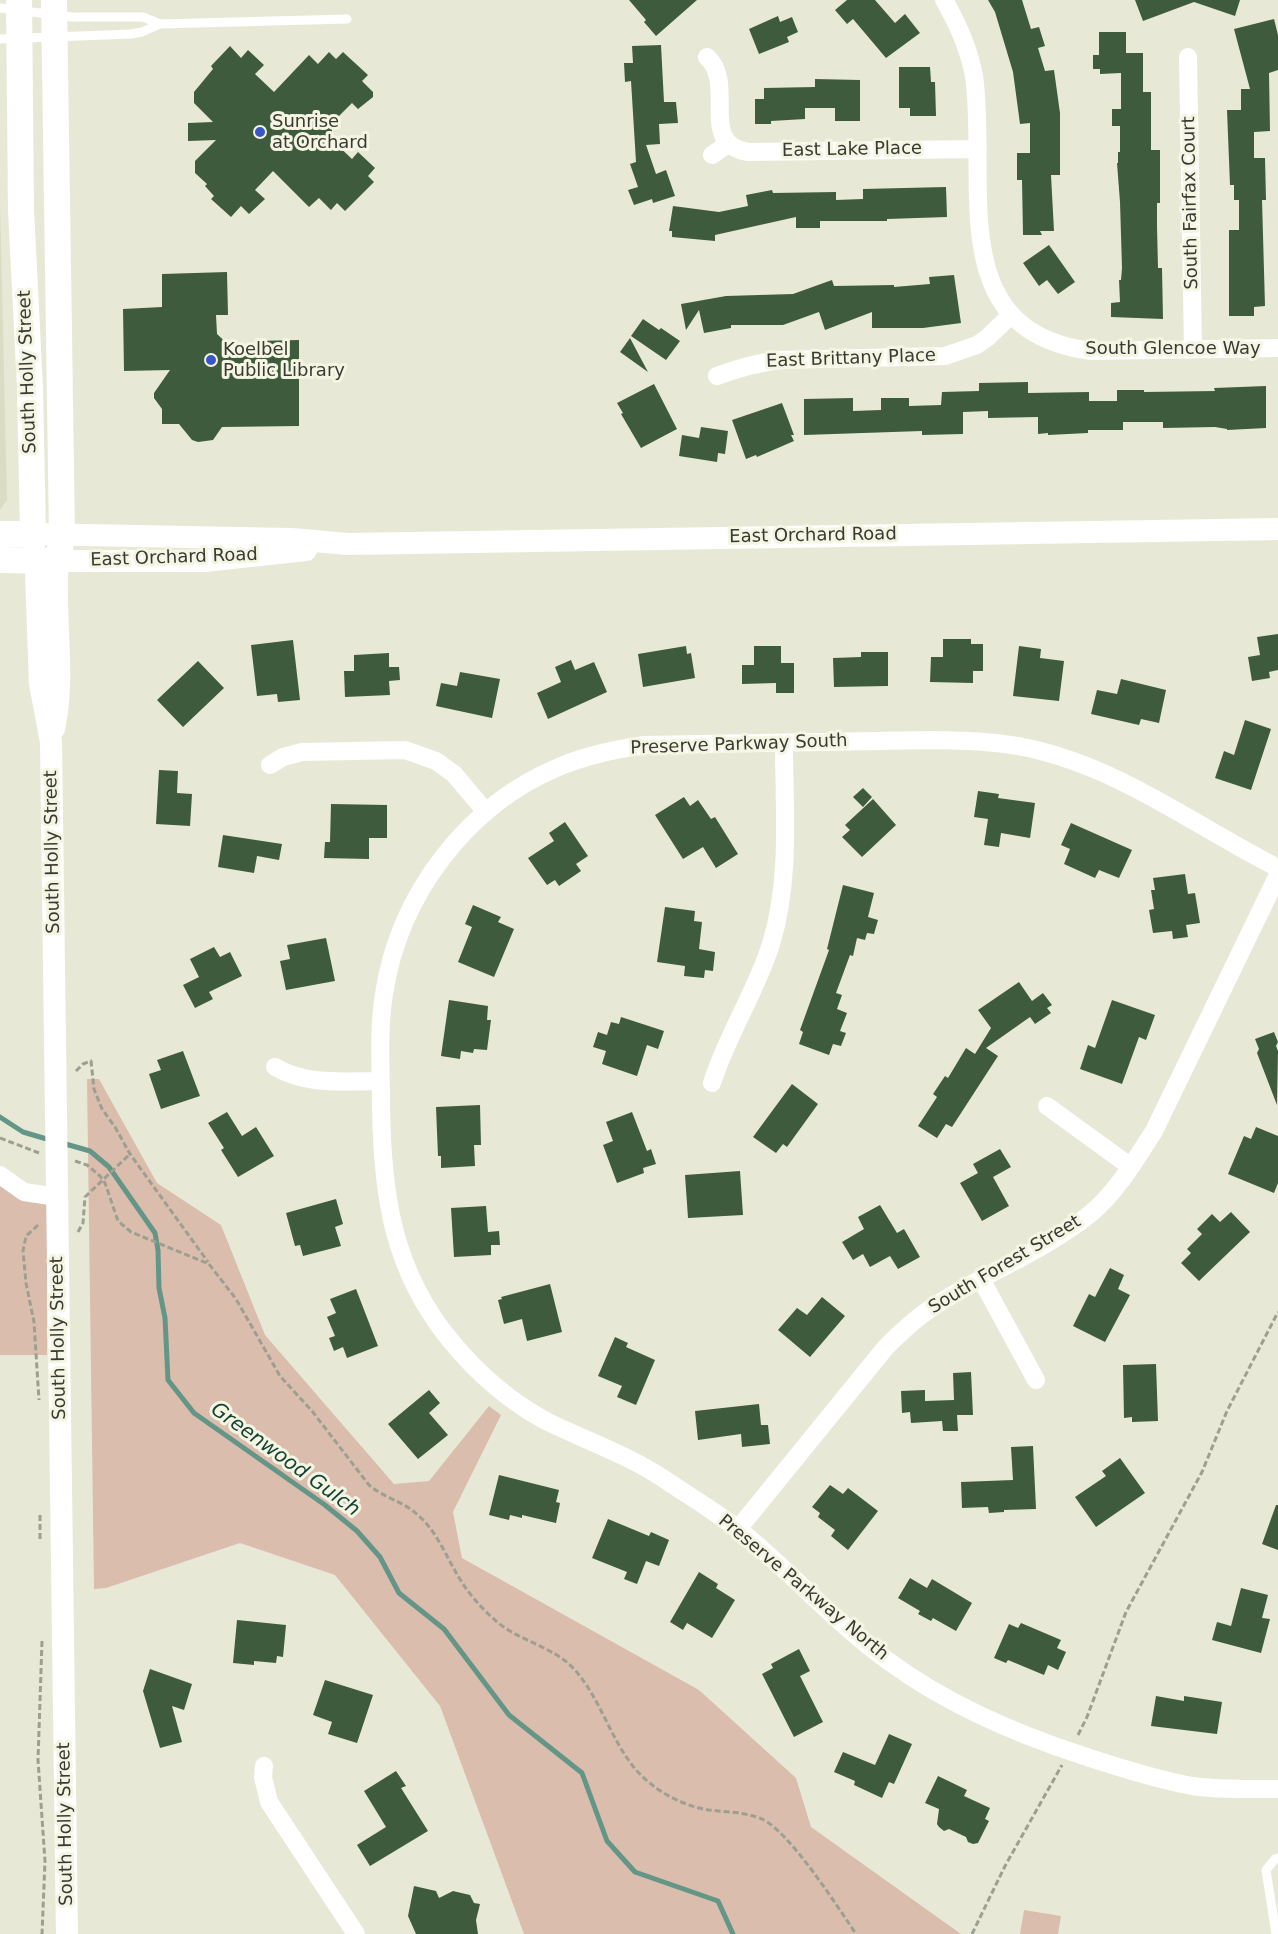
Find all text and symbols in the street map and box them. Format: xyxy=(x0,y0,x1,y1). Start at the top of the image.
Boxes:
place label: Sunrise at Orchard xyxy=(272,111,368,154)
street label: South Fairfax Court xyxy=(1179,116,1203,290)
marker: Sunrise at Orchard xyxy=(253,125,267,139)
street label: East Lake Place xyxy=(782,138,922,162)
street label: South Holly Street xyxy=(14,290,42,454)
street label: South Glencoe Way xyxy=(1085,338,1261,360)
place label: Koelbel Public Library xyxy=(223,339,345,382)
street label: East Brittany Place xyxy=(766,345,936,373)
marker: Koelbel Public Library xyxy=(204,353,218,367)
street label: East Orchard Road xyxy=(729,524,897,548)
street label: East Orchard Road xyxy=(90,544,258,572)
street label: Preserve Parkway South xyxy=(630,730,848,760)
street label: South Holly Street xyxy=(41,770,65,934)
street label: South Forest Street xyxy=(925,1211,1085,1319)
street label: South Holly Street xyxy=(47,1256,71,1420)
water label: Greenwood Gulch xyxy=(206,1398,364,1522)
street label: Preserve Parkway North xyxy=(714,1511,892,1665)
street label: South Holly Street xyxy=(54,1742,78,1906)

